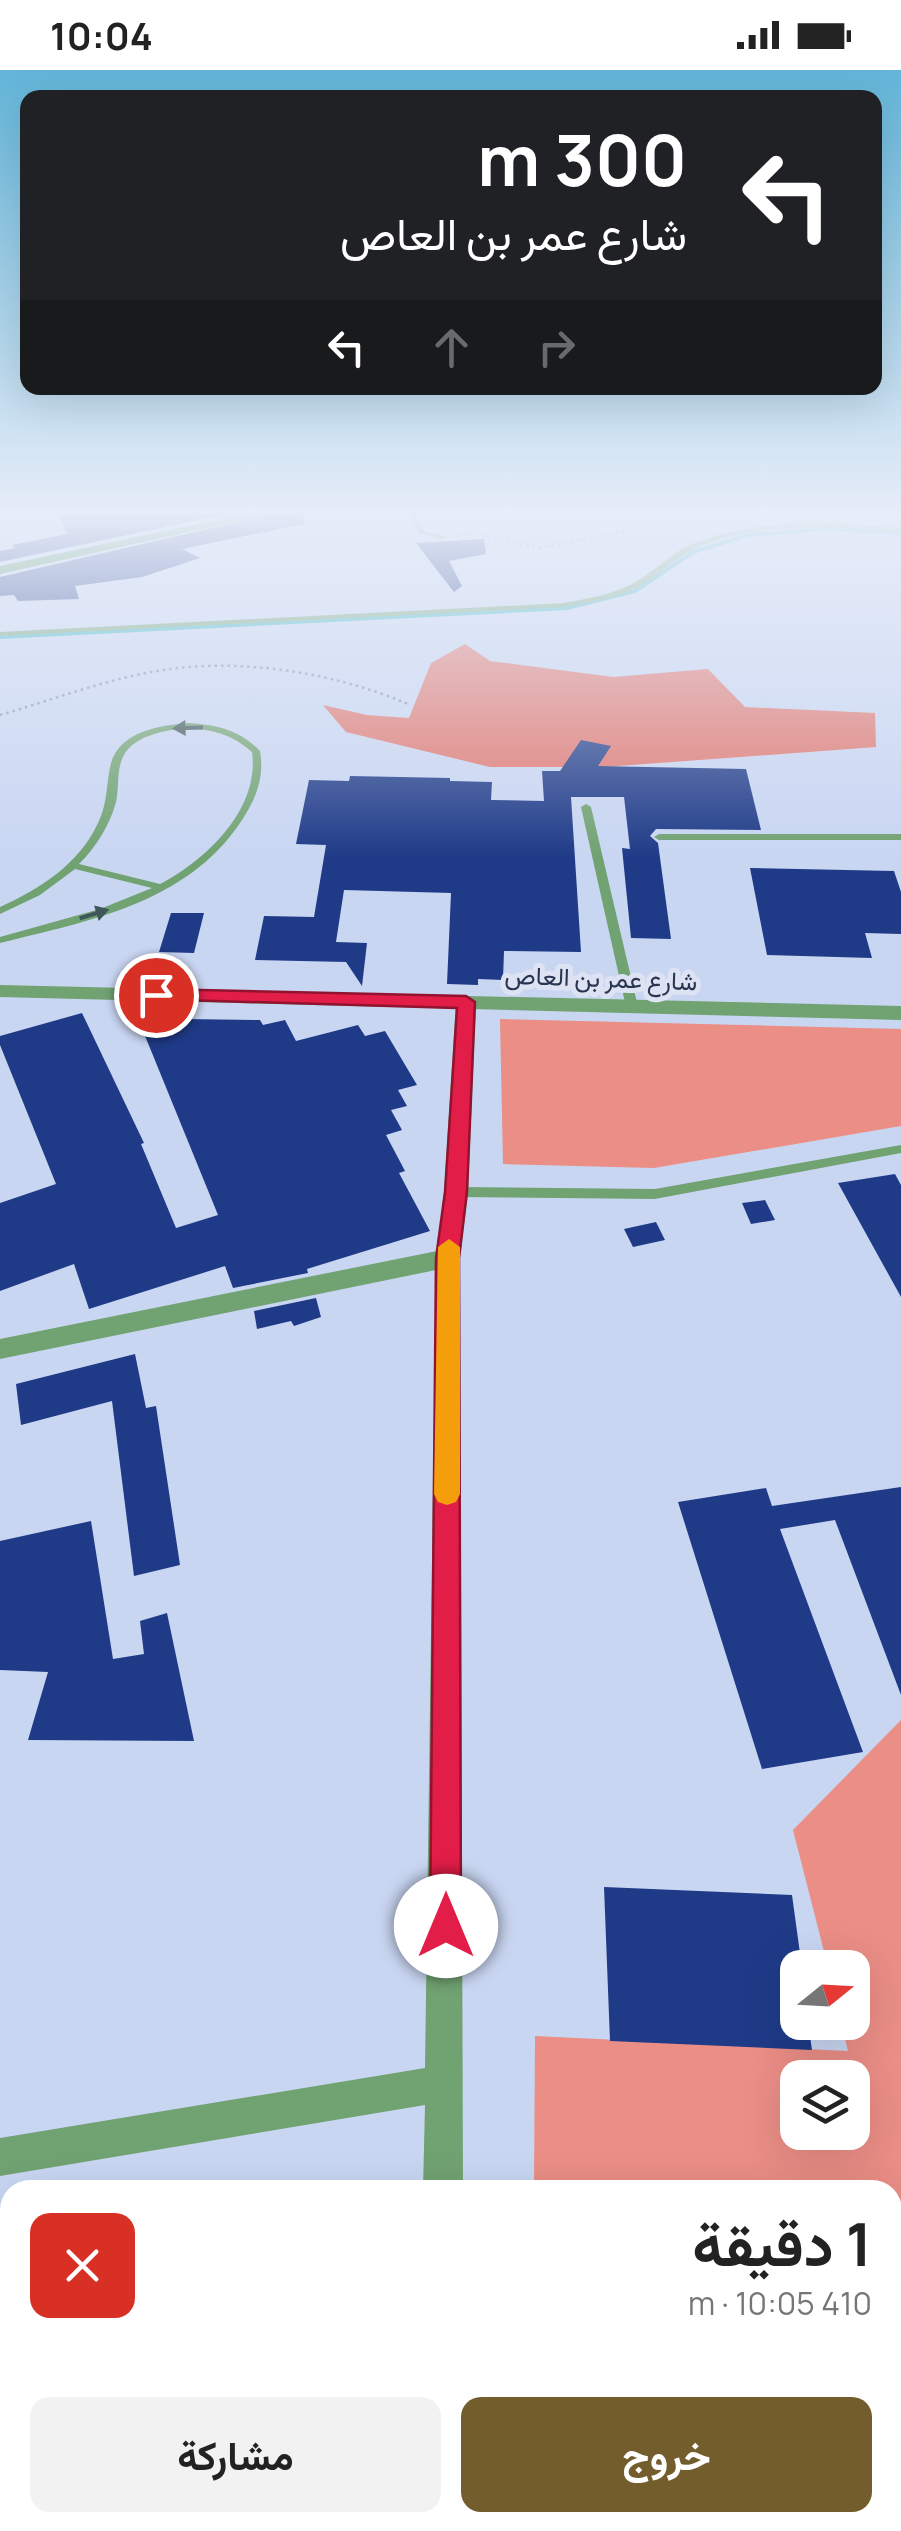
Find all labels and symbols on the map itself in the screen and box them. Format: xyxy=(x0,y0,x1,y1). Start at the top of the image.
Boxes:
one-way arrow xyxy=(172,721,204,737)
one-way arrow xyxy=(79,905,109,920)
pin xyxy=(114,953,199,1038)
street label: شارع عمر بن العاص xyxy=(504,957,698,998)
position arrow xyxy=(394,1874,498,1978)
north arrow xyxy=(780,1950,870,2040)

